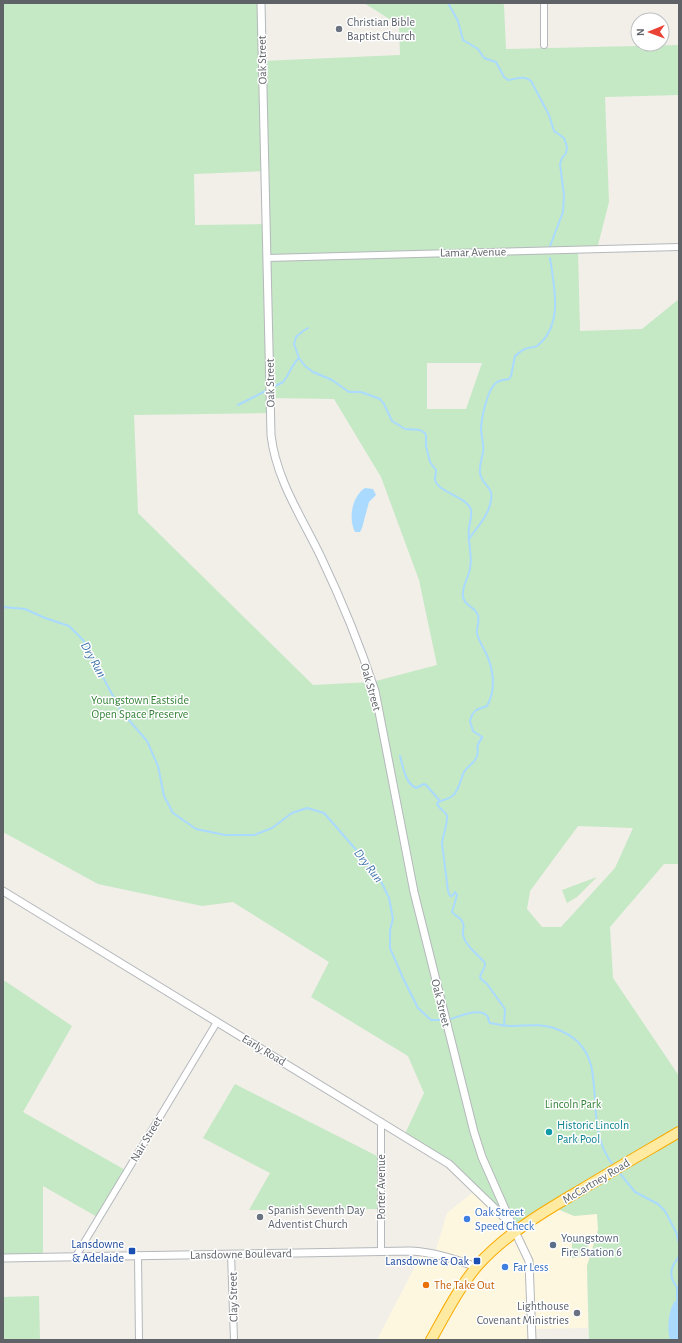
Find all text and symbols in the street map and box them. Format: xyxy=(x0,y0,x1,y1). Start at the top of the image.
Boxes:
north arrow xyxy=(630,12,670,52)
place label: Christian Bible Baptist Church xyxy=(347,16,415,42)
marker: Christian Bible Baptist Church xyxy=(334,24,344,34)
text: N xyxy=(635,28,646,36)
street label: Oak Street xyxy=(256,35,268,85)
street label: Lamar Avenue xyxy=(440,245,506,259)
street label: Oak Street xyxy=(264,358,276,408)
water label: Dry Run xyxy=(78,640,108,680)
street label: Oak Street xyxy=(358,662,384,712)
park label: Youngstown Eastside Open Space Preserve xyxy=(91,694,189,720)
water label: Dry Run xyxy=(351,847,385,885)
street label: Oak Street xyxy=(429,978,453,1028)
street label: Early Road xyxy=(239,1032,288,1069)
park label: Lincoln Park xyxy=(545,1098,602,1110)
street label: Nair Street xyxy=(128,1114,164,1164)
place label: Historic Lincoln Park Pool xyxy=(557,1119,629,1145)
marker: Historic Lincoln Park Pool xyxy=(544,1127,554,1137)
street label: Porter Avenue xyxy=(375,1154,387,1220)
street label: McCartney Road xyxy=(560,1156,632,1207)
place label: Spanish Seventh Day Adventist Church xyxy=(268,1204,365,1230)
place label: Oak Street Speed Check xyxy=(475,1206,535,1232)
marker: Spanish Seventh Day Adventist Church xyxy=(255,1212,265,1222)
marker: Oak Street Speed Check xyxy=(462,1214,472,1224)
place label: Youngstown Fire Station 6 xyxy=(561,1232,622,1258)
place label: Lansdowne & Adelaide xyxy=(71,1238,124,1264)
marker: Youngstown Fire Station 6 xyxy=(548,1240,558,1250)
marker: Lansdowne & Adelaide xyxy=(127,1246,137,1256)
street label: Lansdowne Boulevard xyxy=(190,1247,292,1261)
place label: Lansdowne & Oak xyxy=(385,1255,470,1267)
marker: Lansdowne & Oak xyxy=(472,1256,482,1266)
place label: Far Less xyxy=(513,1261,548,1273)
marker: Far Less xyxy=(500,1262,510,1272)
street label: Clay Street xyxy=(227,1272,240,1322)
place label: The Take Out xyxy=(434,1279,495,1291)
marker: The Take Out xyxy=(421,1280,431,1290)
place label: Lighthouse Covenant Ministries xyxy=(477,1300,569,1326)
marker: Lighthouse Covenant Ministries xyxy=(572,1308,582,1318)

